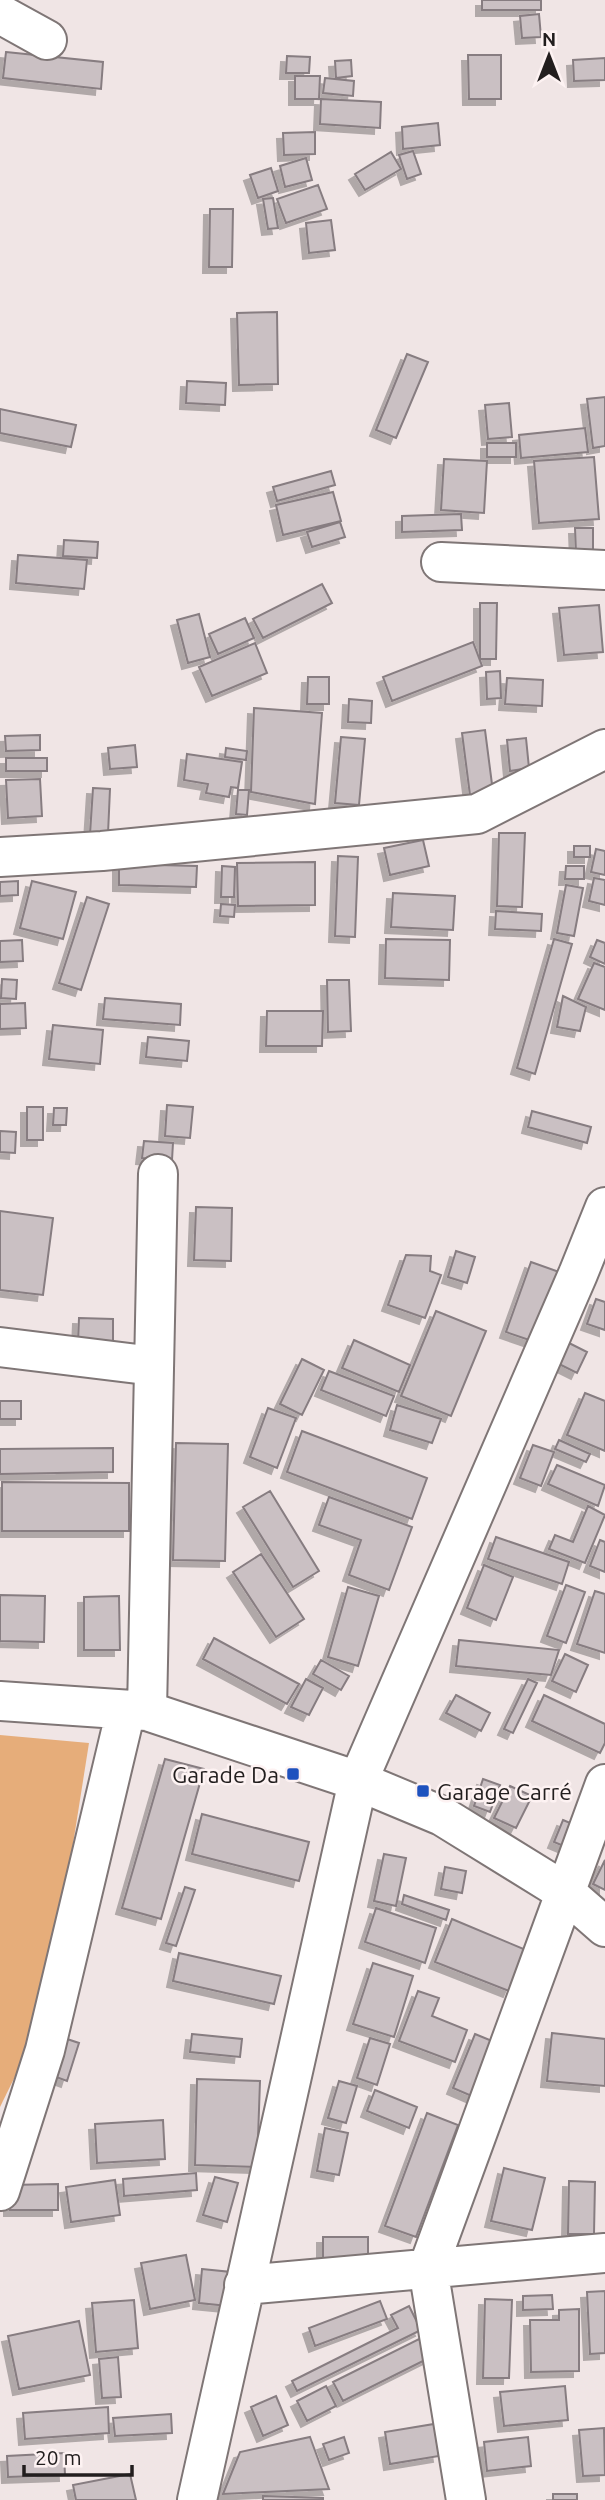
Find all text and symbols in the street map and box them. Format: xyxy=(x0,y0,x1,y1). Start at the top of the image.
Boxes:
north arrow xyxy=(514,21,584,91)
text: N xyxy=(542,28,556,50)
place label: Garade Da xyxy=(172,1762,279,1787)
marker: Garade Da xyxy=(285,1766,301,1782)
place label: Garage Carré xyxy=(437,1779,572,1804)
marker: Garage Carré xyxy=(415,1783,431,1799)
scale bar xyxy=(24,2434,133,2478)
text: 20 m xyxy=(35,2445,82,2469)

